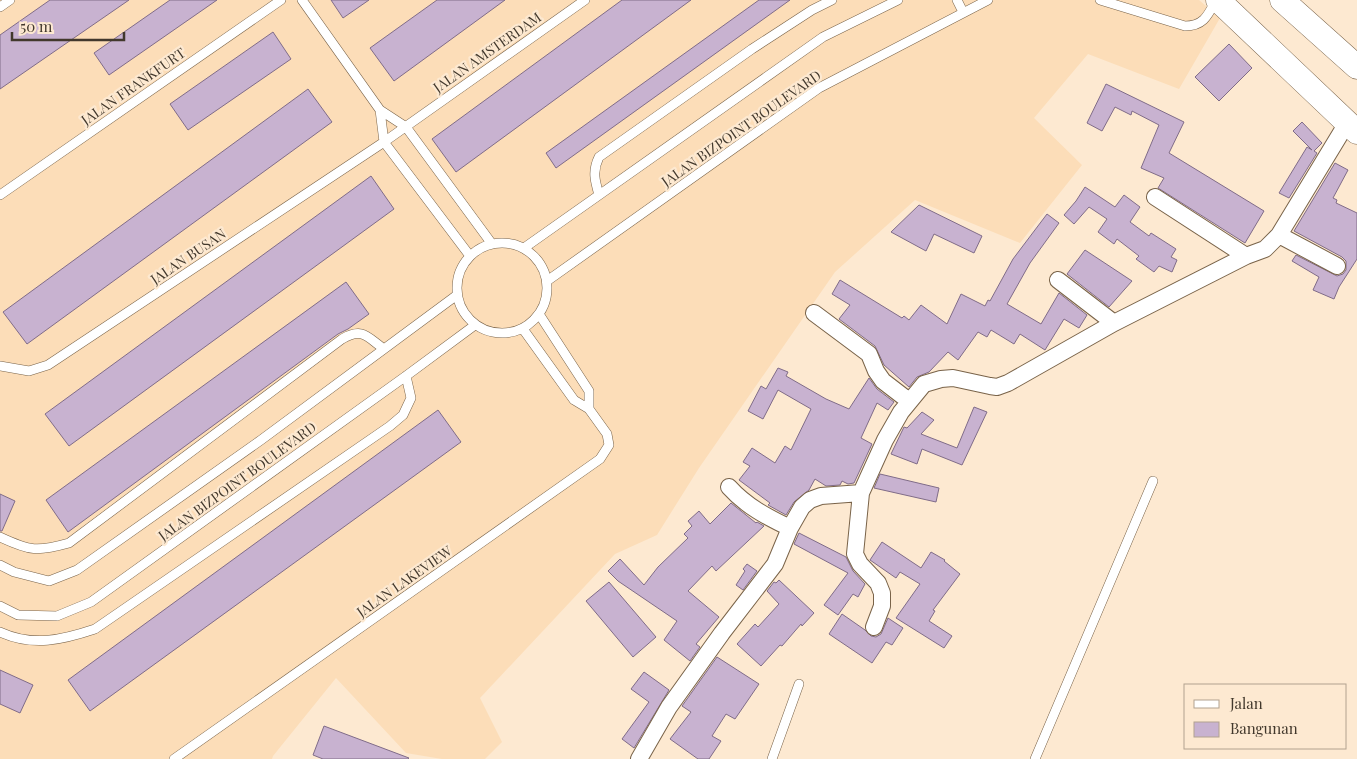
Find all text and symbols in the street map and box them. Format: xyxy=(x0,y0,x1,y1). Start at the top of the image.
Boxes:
street label: JALAN AMSTERDAM xyxy=(428,8,545,97)
scale bar xyxy=(12,10,125,42)
text: 50 m xyxy=(20,16,53,36)
street label: JALAN FRANKFURT xyxy=(76,43,189,130)
street label: JALAN BIZPOINT BOULEVARD xyxy=(657,66,825,191)
street label: JALAN BUSAN xyxy=(146,224,230,289)
street label: JALAN BIZPOINT BOULEVARD xyxy=(153,417,320,545)
street label: JALAN LAKEVIEW xyxy=(352,541,456,622)
legend xyxy=(1184,684,1347,749)
text: Jalan xyxy=(1229,693,1263,713)
text: Bangunan xyxy=(1230,718,1298,738)

